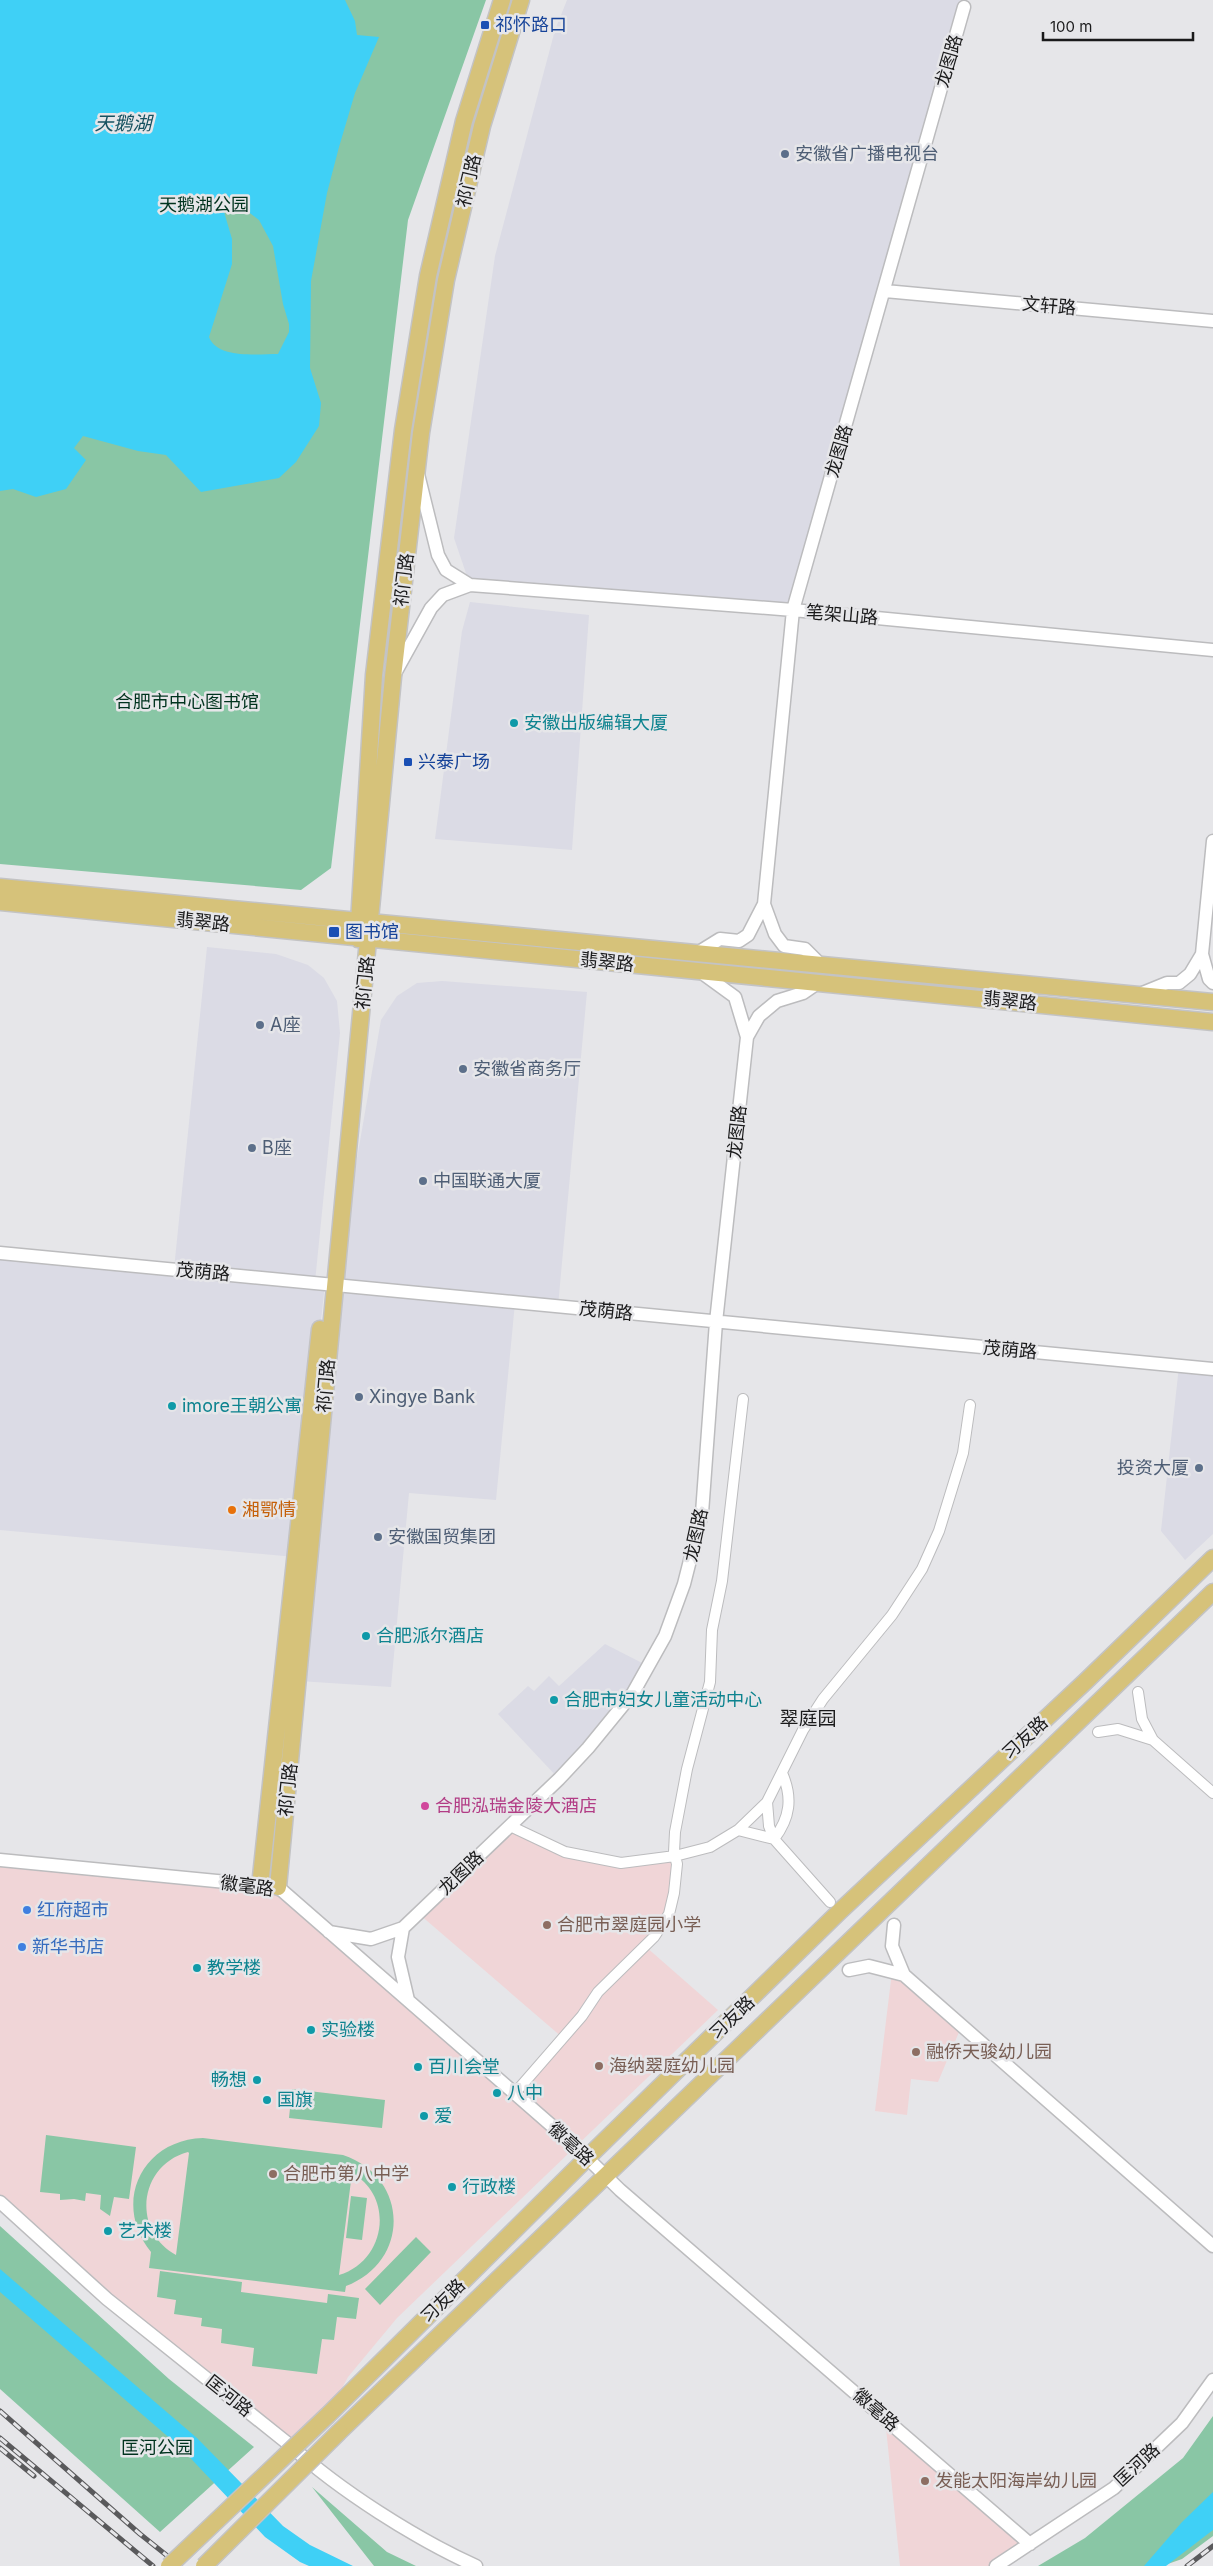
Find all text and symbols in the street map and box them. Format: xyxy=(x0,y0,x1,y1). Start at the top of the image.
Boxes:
scale bar xyxy=(1043,10,1193,42)
place label: 祁怀路口 xyxy=(495,14,567,35)
text: 100 m xyxy=(1050,17,1092,36)
marker: 祁怀路口 xyxy=(479,19,491,31)
street label: 龙图路 xyxy=(931,32,966,90)
water label: 天鹅湖 xyxy=(94,112,154,135)
place label: 安徽省广播电视台 xyxy=(795,143,939,164)
marker: 安徽省广播电视台 xyxy=(779,148,791,160)
street label: 祁门路 xyxy=(452,152,485,210)
park label: 天鹅湖公园 xyxy=(159,194,249,215)
street label: 文轩路 xyxy=(1021,293,1077,318)
street label: 龙图路 xyxy=(821,422,856,480)
street label: 祁门路 xyxy=(390,552,417,608)
street label: 笔架山路 xyxy=(805,601,879,628)
park label: 合肥市中心图书馆 xyxy=(115,691,259,712)
place label: 安徽出版编辑大厦 xyxy=(524,712,668,733)
marker: 安徽出版编辑大厦 xyxy=(508,717,520,729)
place label: 兴泰广场 xyxy=(418,751,490,772)
marker: 兴泰广场 xyxy=(402,756,414,768)
street label: 翡翠路 xyxy=(175,908,231,935)
place label: 图书馆 xyxy=(345,921,399,942)
marker: 图书馆 xyxy=(327,925,341,939)
street label: 翡翠路 xyxy=(579,948,635,975)
street label: 祁门路 xyxy=(351,955,378,1011)
street label: 翡翠路 xyxy=(982,987,1038,1014)
place label: A座 xyxy=(270,1014,300,1035)
marker: A座 xyxy=(254,1019,266,1031)
place label: 安徽省商务厅 xyxy=(473,1058,581,1079)
marker: 安徽省商务厅 xyxy=(457,1063,469,1075)
street label: 龙图路 xyxy=(723,1104,750,1160)
place label: B座 xyxy=(262,1137,292,1158)
marker: B座 xyxy=(246,1142,258,1154)
place label: 中国联通大厦 xyxy=(433,1170,541,1191)
marker: 中国联通大厦 xyxy=(417,1175,429,1187)
street label: 茂荫路 xyxy=(175,1259,231,1284)
street label: 茂荫路 xyxy=(578,1297,634,1324)
street label: 茂荫路 xyxy=(982,1337,1038,1362)
street label: 祁门路 xyxy=(313,1358,338,1414)
place label: Xingye Bank xyxy=(369,1386,475,1407)
marker: Xingye Bank xyxy=(353,1391,365,1403)
place label: imore王朝公寓 xyxy=(182,1395,302,1416)
marker: imore王朝公寓 xyxy=(166,1400,178,1412)
place label: 投资大厦 xyxy=(1117,1457,1189,1478)
marker: 投资大厦 xyxy=(1193,1462,1205,1474)
place label: 湘鄂情 xyxy=(242,1499,296,1520)
marker: 湘鄂情 xyxy=(226,1504,238,1516)
street label: 龙图路 xyxy=(680,1506,711,1563)
place label: 安徽国贸集团 xyxy=(388,1526,496,1547)
marker: 安徽国贸集团 xyxy=(372,1531,384,1543)
place label: 合肥派尔酒店 xyxy=(376,1625,484,1646)
marker: 合肥派尔酒店 xyxy=(360,1630,372,1642)
place label: 合肥市妇女儿童活动中心 xyxy=(564,1689,762,1710)
marker: 合肥市妇女儿童活动中心 xyxy=(548,1694,560,1706)
district label: 翠庭园 xyxy=(779,1707,837,1730)
street label: 习友路 xyxy=(998,1712,1052,1764)
street label: 祁门路 xyxy=(274,1762,301,1818)
place label: 合肥泓瑞金陵大酒店 xyxy=(435,1795,597,1816)
marker: 合肥泓瑞金陵大酒店 xyxy=(419,1800,431,1812)
street label: 龙图路 xyxy=(434,1846,487,1899)
street label: 徽毫路 xyxy=(219,1871,275,1900)
place label: 红府超市 xyxy=(37,1899,109,1920)
marker: 红府超市 xyxy=(21,1904,33,1916)
place label: 合肥市翠庭园小学 xyxy=(557,1914,701,1935)
marker: 合肥市翠庭园小学 xyxy=(541,1919,553,1931)
place label: 新华书店 xyxy=(32,1936,104,1957)
marker: 新华书店 xyxy=(16,1941,28,1953)
place label: 教学楼 xyxy=(207,1957,261,1978)
marker: 教学楼 xyxy=(191,1962,203,1974)
street label: 习友路 xyxy=(705,1991,758,2044)
place label: 实验楼 xyxy=(321,2019,375,2040)
marker: 实验楼 xyxy=(305,2024,317,2036)
place label: 融侨天骏幼儿园 xyxy=(926,2041,1052,2062)
marker: 融侨天骏幼儿园 xyxy=(910,2046,922,2058)
place label: 海纳翠庭幼儿园 xyxy=(609,2055,735,2076)
place label: 百川会堂 xyxy=(428,2056,500,2077)
marker: 海纳翠庭幼儿园 xyxy=(593,2060,605,2072)
marker: 百川会堂 xyxy=(412,2061,424,2073)
place label: 畅想 xyxy=(211,2069,247,2090)
marker: 畅想 xyxy=(251,2074,263,2086)
place label: 八中 xyxy=(507,2082,543,2103)
marker: 八中 xyxy=(491,2087,503,2099)
place label: 国旗 xyxy=(277,2089,313,2110)
marker: 国旗 xyxy=(261,2094,273,2106)
place label: 爱 xyxy=(434,2105,452,2126)
marker: 爱 xyxy=(418,2110,430,2122)
street label: 徽毫路 xyxy=(544,2118,598,2170)
place label: 合肥市第八中学 xyxy=(283,2163,409,2184)
marker: 合肥市第八中学 xyxy=(267,2168,279,2180)
place label: 行政楼 xyxy=(462,2176,516,2197)
marker: 行政楼 xyxy=(446,2181,458,2193)
place label: 艺术楼 xyxy=(118,2220,172,2241)
marker: 艺术楼 xyxy=(102,2225,114,2237)
street label: 习友路 xyxy=(416,2274,469,2327)
street label: 匡河路 xyxy=(202,2370,257,2421)
street label: 徽毫路 xyxy=(849,2384,904,2435)
park label: 匡河公园 xyxy=(121,2437,193,2458)
street label: 匡河路 xyxy=(1110,2439,1164,2491)
place label: 发能太阳海岸幼儿园 xyxy=(935,2470,1097,2491)
marker: 发能太阳海岸幼儿园 xyxy=(919,2475,931,2487)

